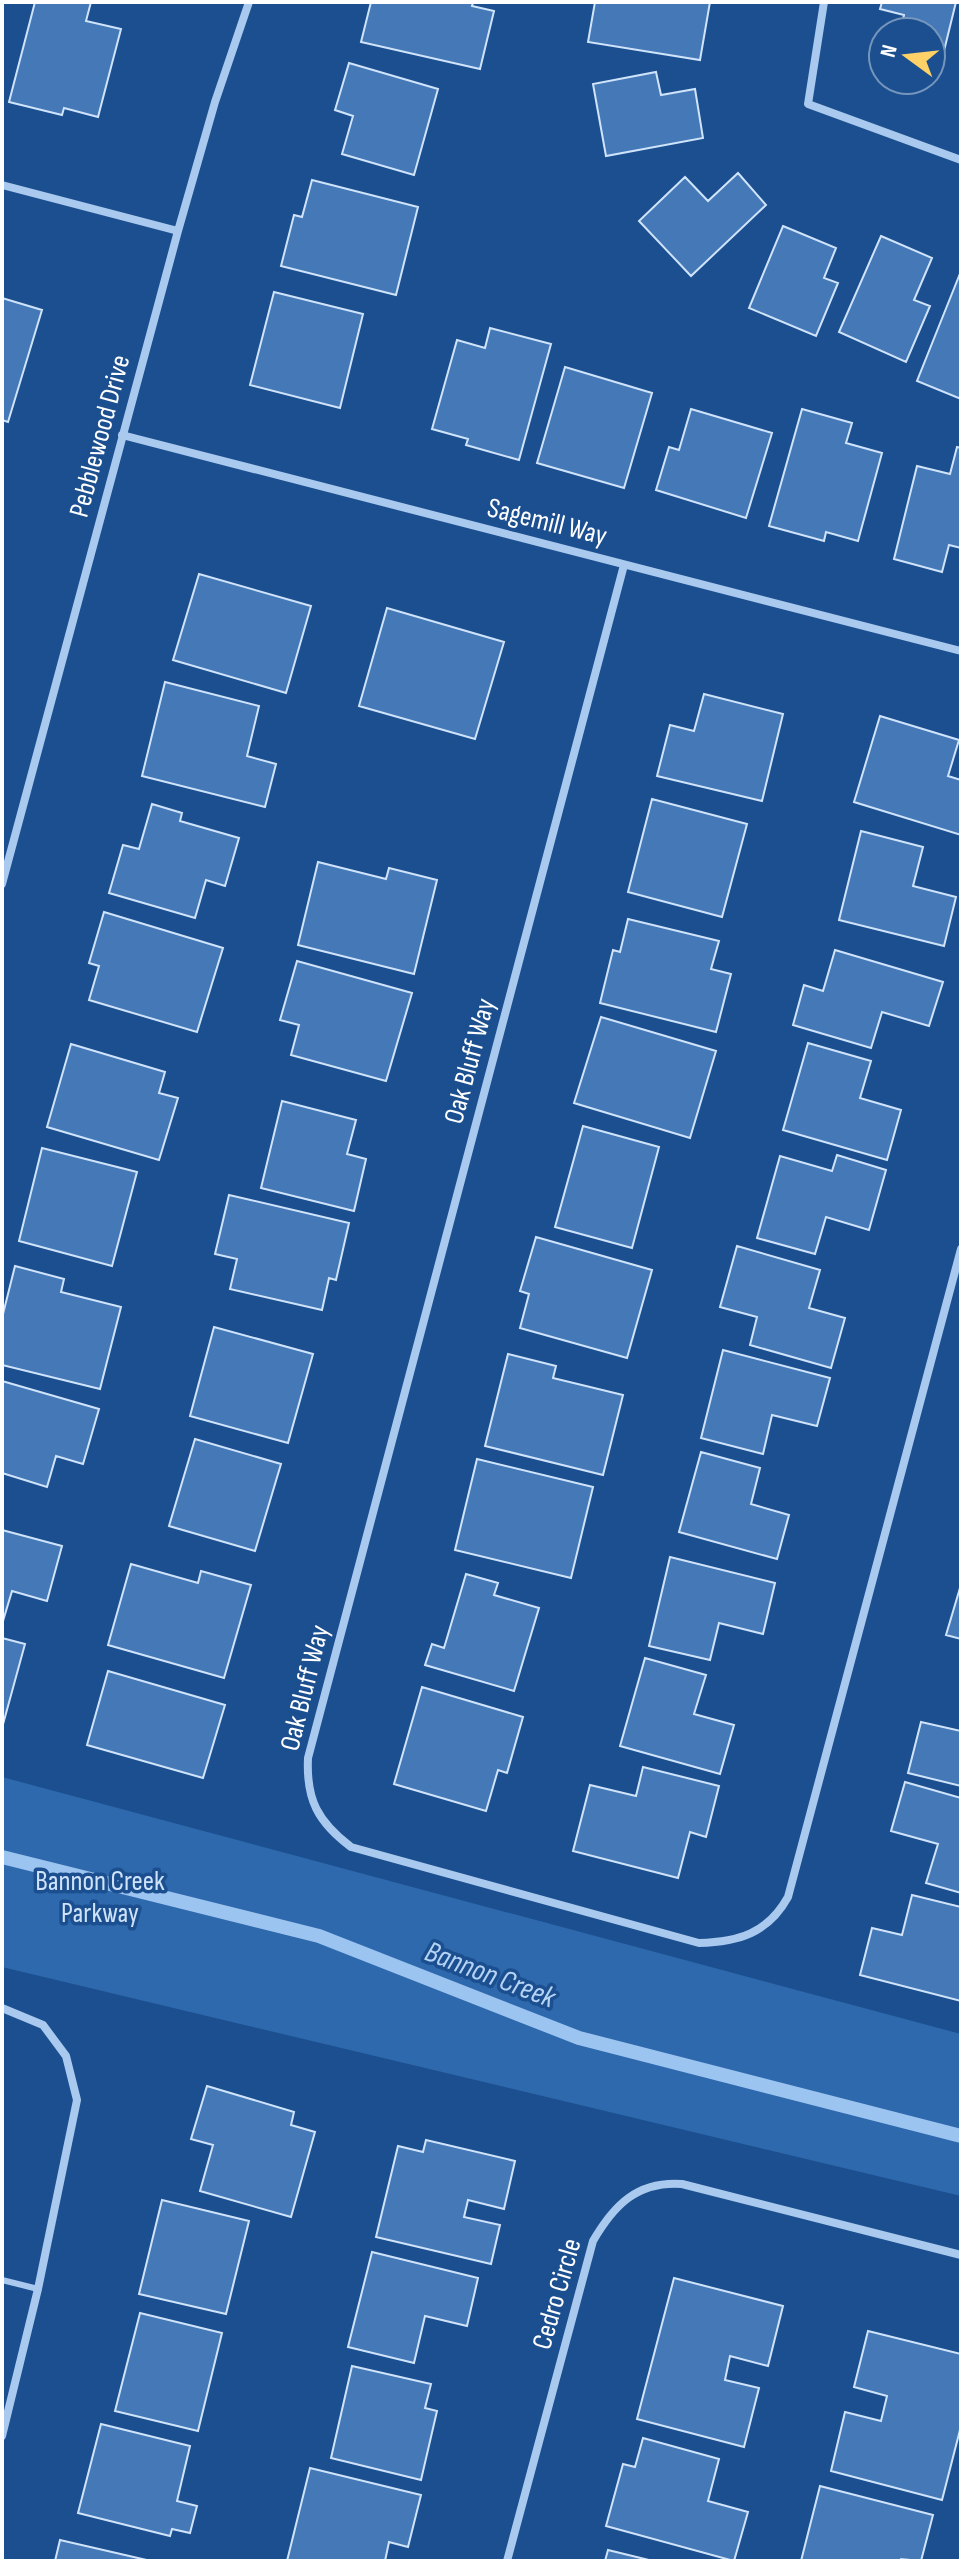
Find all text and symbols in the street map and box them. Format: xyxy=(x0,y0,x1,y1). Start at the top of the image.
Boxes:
north arrow xyxy=(867,16,947,96)
text: N xyxy=(875,42,904,60)
street label: Pebblewood Drive xyxy=(63,351,137,521)
street label: Sagemill Way xyxy=(484,491,610,553)
street label: Oak Bluff Way xyxy=(437,995,503,1127)
street label: Oak Bluff Way xyxy=(273,1622,337,1754)
park label: Bannon Creek Parkway xyxy=(35,1865,165,1930)
water label: Bannon Creek xyxy=(420,1934,561,2017)
street label: Cedro Circle xyxy=(525,2235,589,2353)

